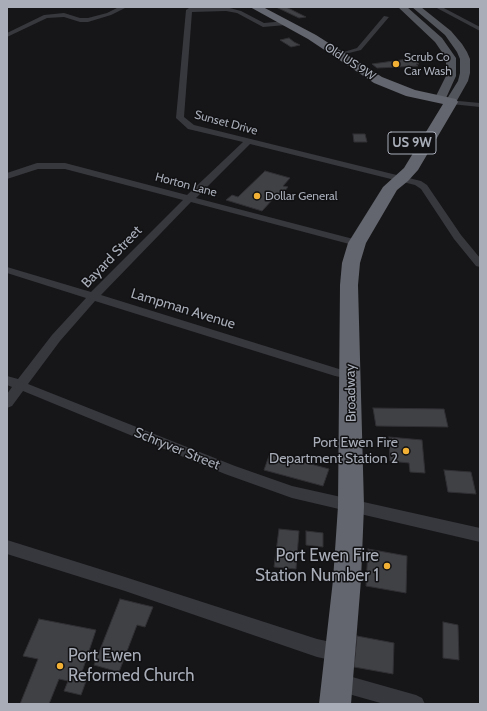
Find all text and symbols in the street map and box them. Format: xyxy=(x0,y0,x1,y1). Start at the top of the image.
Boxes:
street label: Old US 9W xyxy=(322,40,378,84)
place label: Scrub Co Car Wash xyxy=(404,50,452,78)
marker: Scrub Co Car Wash xyxy=(391,59,401,69)
street label: Sunset Drive xyxy=(193,108,259,138)
road number: US 9W xyxy=(388,132,436,154)
street label: Horton Lane xyxy=(154,170,218,200)
place label: Dollar General xyxy=(265,189,337,203)
marker: Dollar General xyxy=(252,191,262,201)
street label: Bayard Street xyxy=(78,223,146,291)
street label: Lampman Avenue xyxy=(129,285,237,333)
street label: Broadway xyxy=(342,364,360,422)
street label: Schryver Street xyxy=(132,424,222,474)
place label: Port Ewen Fire Department Station 2 xyxy=(269,435,398,468)
marker: Port Ewen Fire Department Station 2 xyxy=(401,446,411,456)
place label: Port Ewen Fire Station Number 1 xyxy=(255,546,379,586)
marker: Port Ewen Fire Station Number 1 xyxy=(382,561,392,571)
place label: Port Ewen Reformed Church xyxy=(68,646,194,686)
marker: Port Ewen Reformed Church xyxy=(55,661,65,671)

